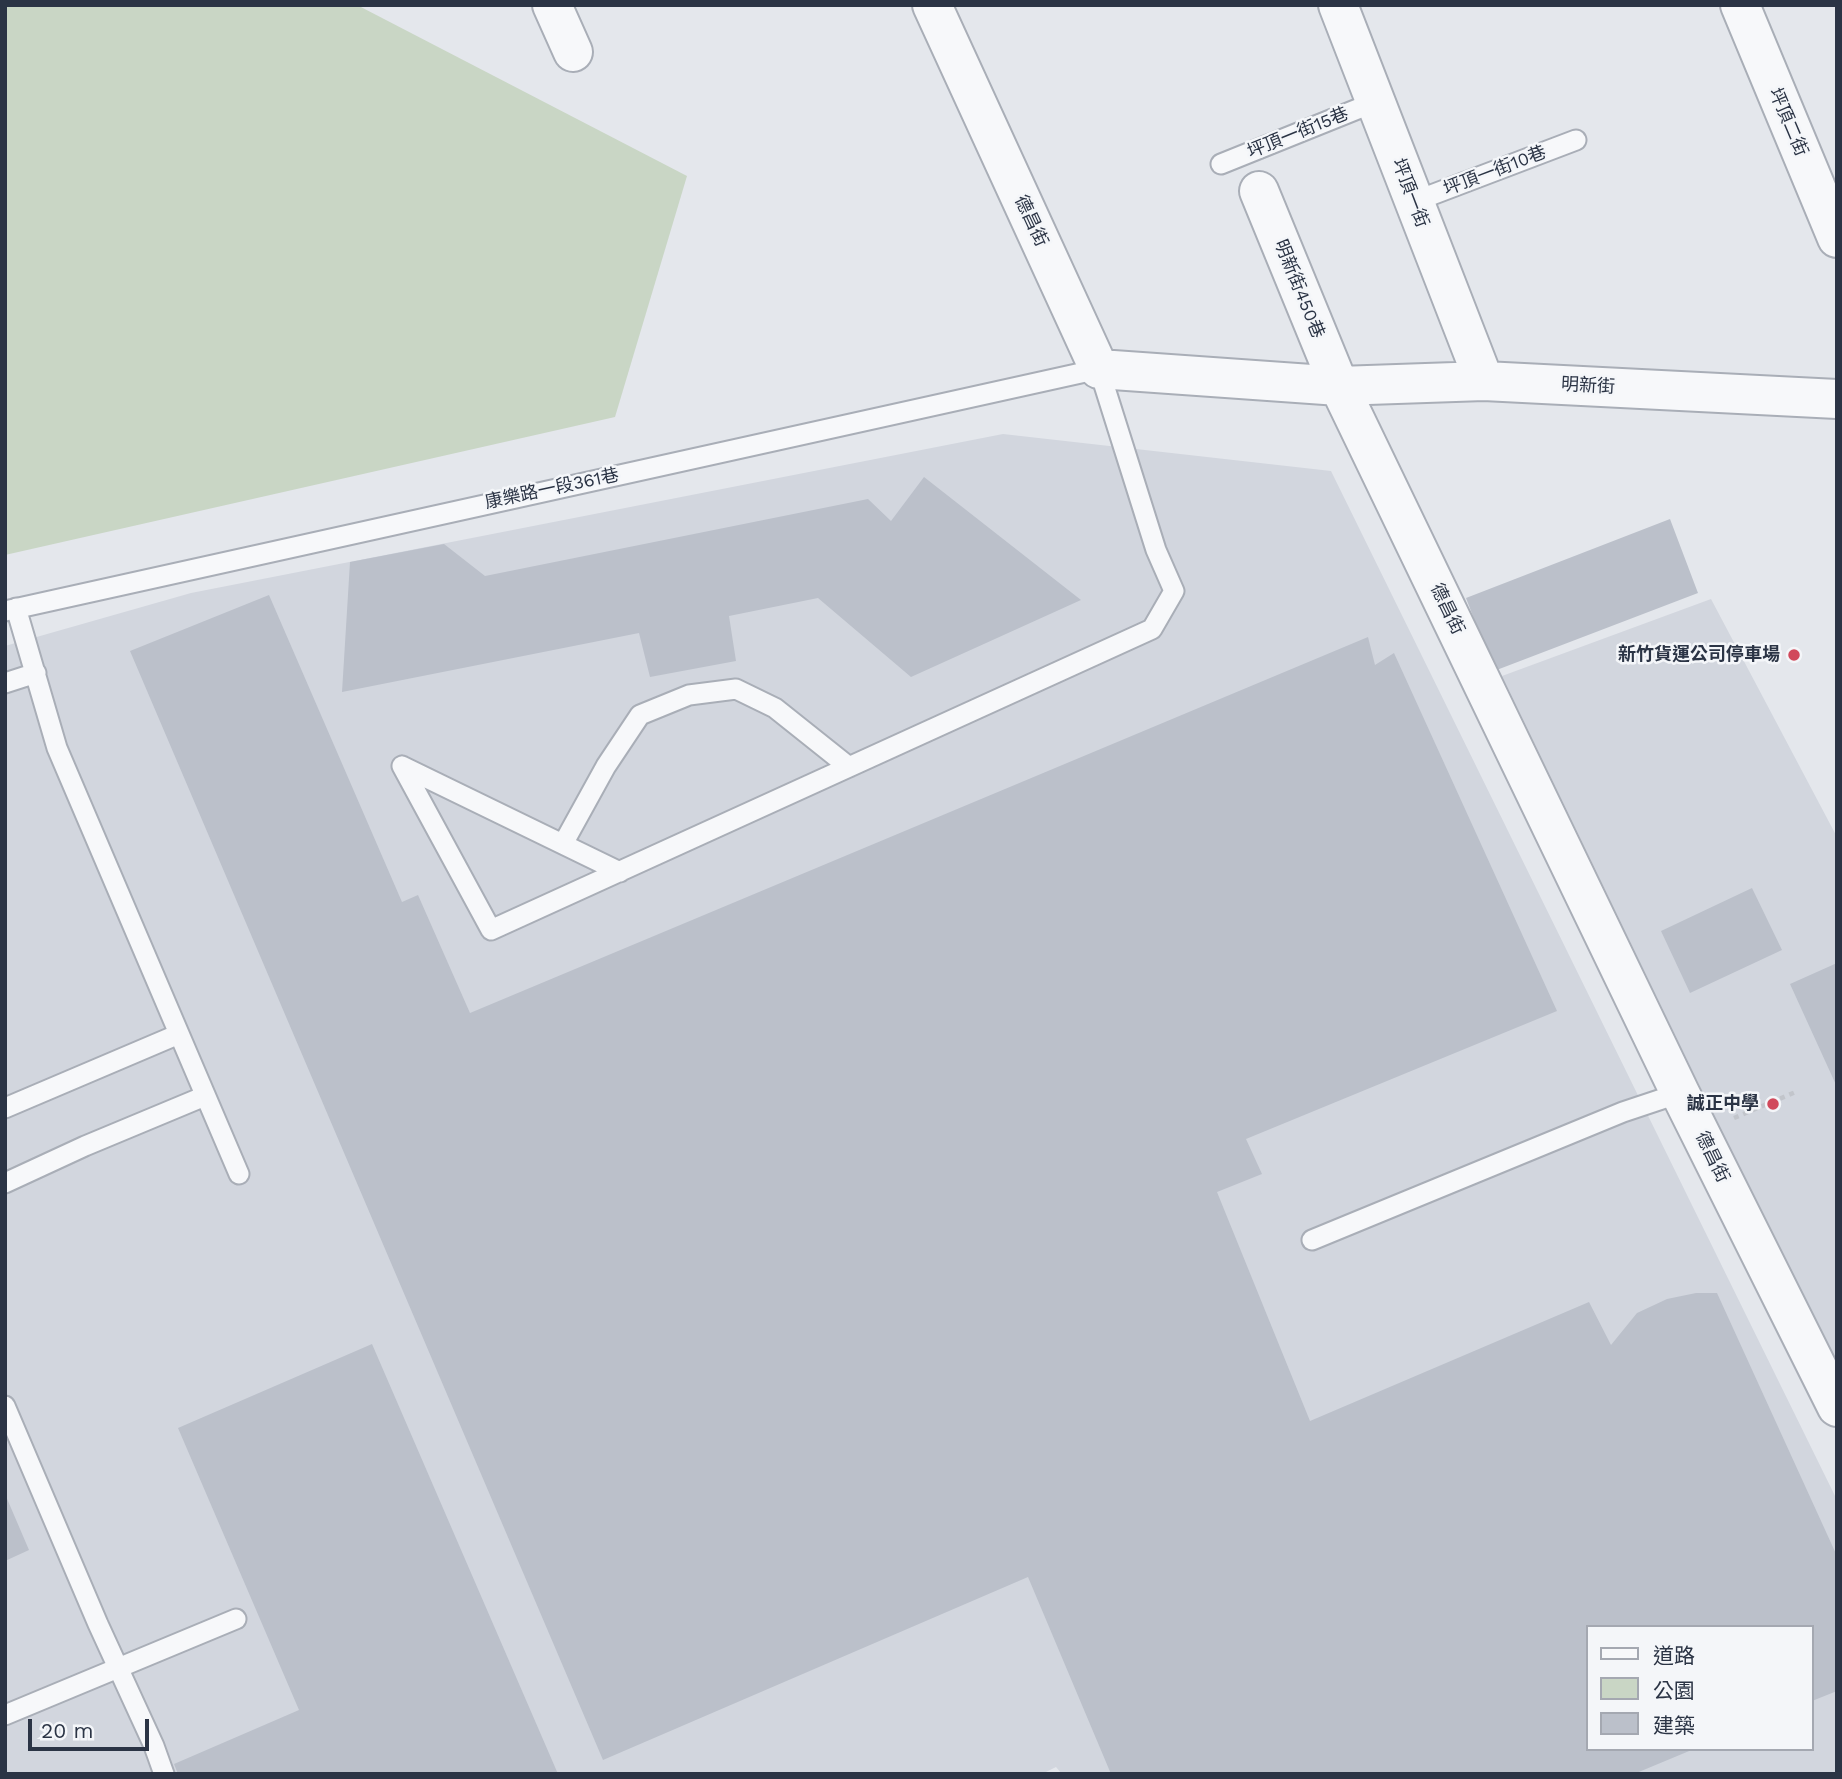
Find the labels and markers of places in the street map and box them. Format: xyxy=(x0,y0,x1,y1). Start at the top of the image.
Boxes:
place label: 新竹貨運公司停車場 xyxy=(1618,644,1780,666)
marker: 新竹貨運公司停車場 xyxy=(1786,647,1802,663)
place label: 誠正中學 xyxy=(1687,1093,1759,1115)
marker: 誠正中學 xyxy=(1765,1096,1781,1112)

